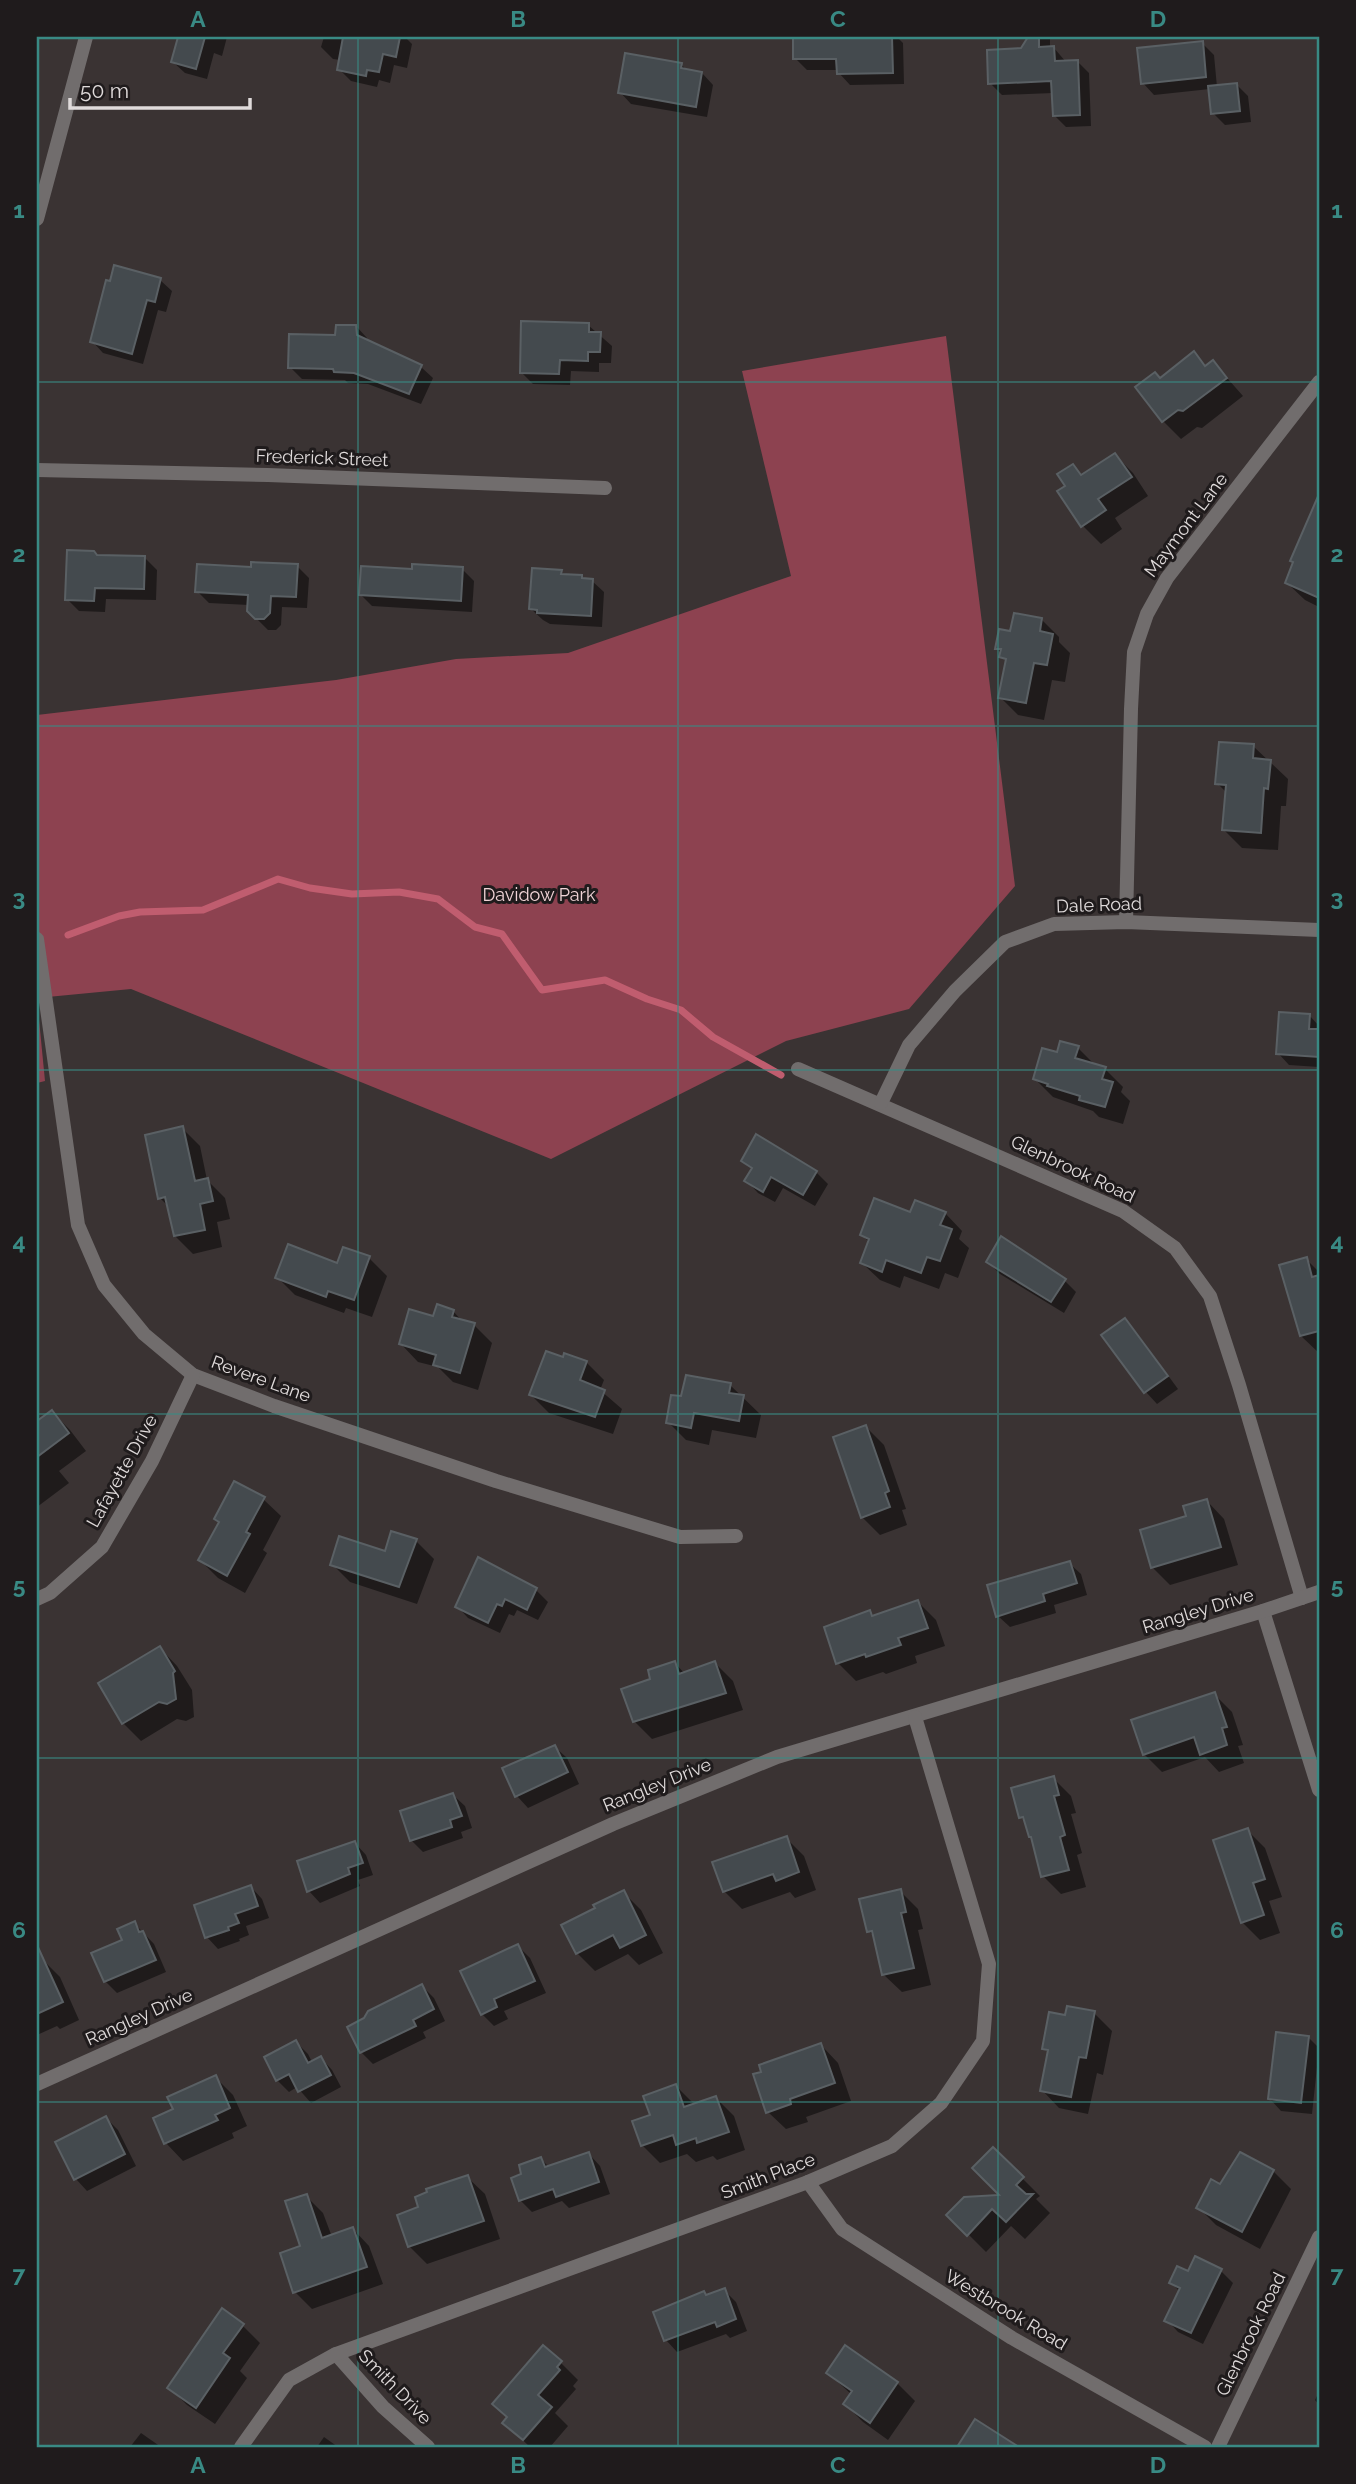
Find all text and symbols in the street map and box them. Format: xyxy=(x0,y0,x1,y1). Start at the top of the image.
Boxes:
text: A xyxy=(190,5,206,32)
text: B xyxy=(510,5,526,32)
text: C xyxy=(830,5,846,32)
text: D xyxy=(1150,5,1166,32)
scale bar xyxy=(70,66,250,110)
text: 50 m xyxy=(80,78,129,103)
text: 1 xyxy=(13,196,25,223)
text: 1 xyxy=(1331,196,1343,223)
street label: Frederick Street xyxy=(255,445,389,470)
street label: Maymont Lane xyxy=(1140,468,1232,581)
text: 2 xyxy=(13,540,25,567)
text: 2 xyxy=(1331,540,1343,567)
text: 3 xyxy=(13,884,25,911)
park label: Davidow Park xyxy=(483,884,596,905)
text: 3 xyxy=(1331,884,1343,911)
street label: Dale Road xyxy=(1056,893,1142,916)
street label: Glenbrook Road xyxy=(1008,1131,1139,1207)
text: 4 xyxy=(12,1228,26,1255)
text: 4 xyxy=(1330,1228,1344,1255)
street label: Revere Lane xyxy=(209,1351,314,1406)
street label: Lafayette Drive xyxy=(82,1410,161,1531)
text: 5 xyxy=(13,1572,26,1599)
text: 5 xyxy=(1331,1572,1344,1599)
street label: Rangley Drive xyxy=(1140,1584,1256,1637)
street label: Rangley Drive xyxy=(600,1753,714,1816)
text: 6 xyxy=(12,1916,26,1943)
text: 6 xyxy=(1330,1916,1344,1943)
street label: Rangley Drive xyxy=(82,1983,196,2050)
street label: Smith Place xyxy=(718,2148,818,2203)
text: 7 xyxy=(13,2260,26,2287)
text: 7 xyxy=(1331,2260,1344,2287)
street label: Westbrook Road xyxy=(941,2265,1071,2354)
street label: Glenbrook Road xyxy=(1212,2269,1290,2399)
street label: Smith Drive xyxy=(355,2345,436,2429)
text: A xyxy=(190,2451,206,2478)
text: B xyxy=(510,2451,526,2478)
text: C xyxy=(830,2451,846,2478)
text: D xyxy=(1150,2451,1166,2478)

